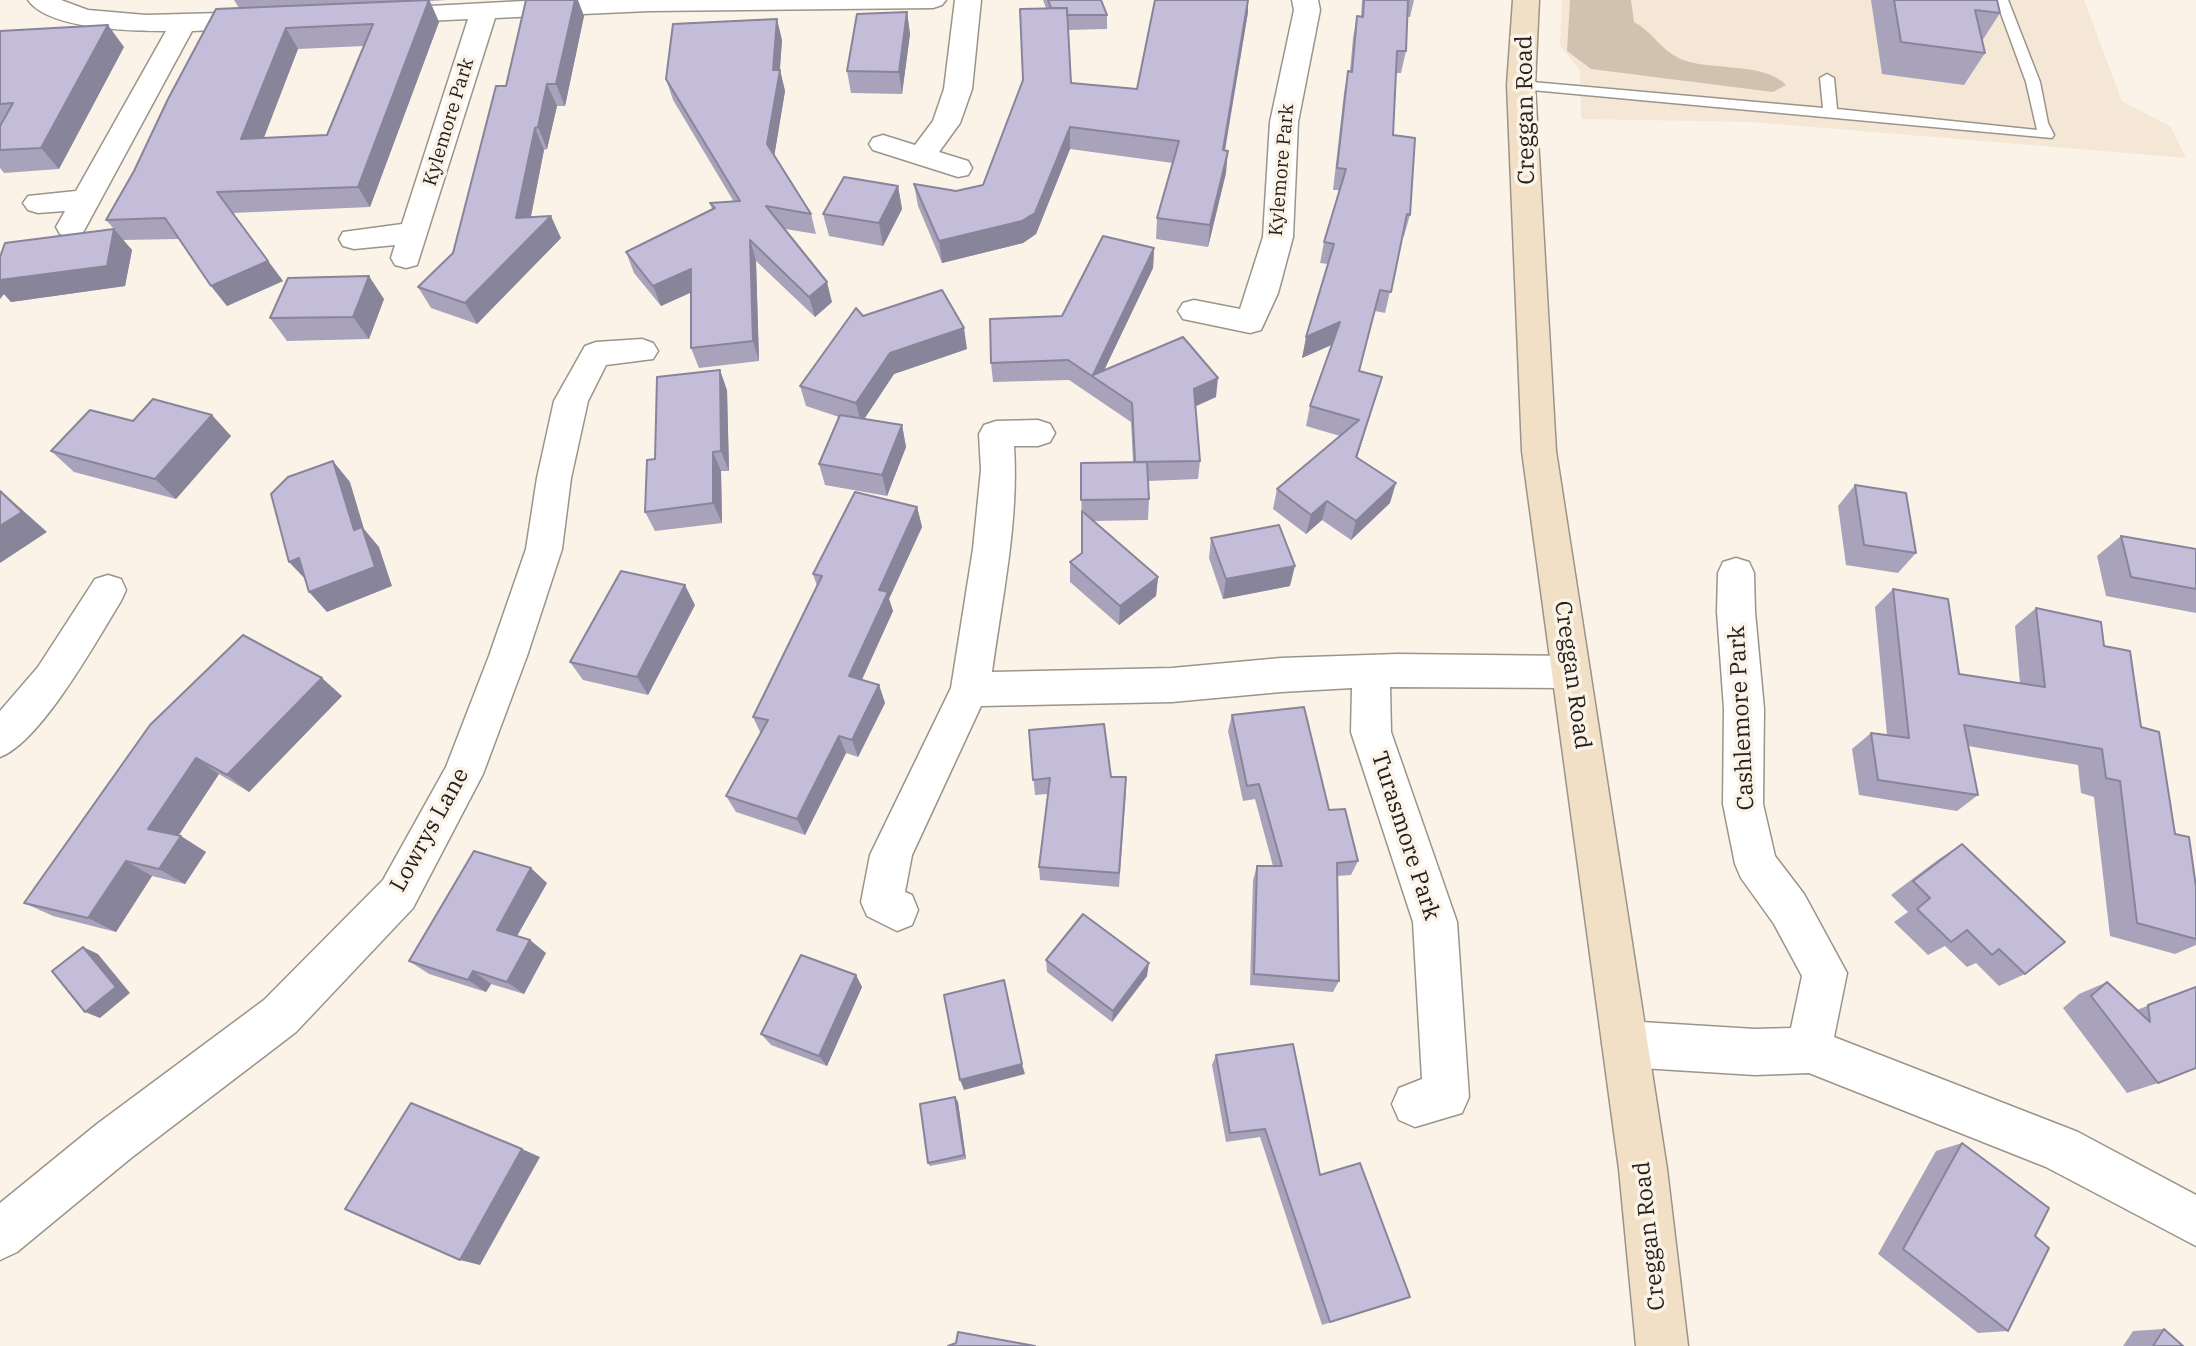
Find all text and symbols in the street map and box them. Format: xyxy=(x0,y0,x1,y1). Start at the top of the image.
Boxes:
street label: Creggan Road xyxy=(1511,35,1541,185)
street label: Kylemore Park xyxy=(419,55,479,189)
street label: Kylemore Park xyxy=(1265,103,1299,237)
street label: Creggan Road xyxy=(1548,599,1596,751)
street label: Cashlemore Park xyxy=(1723,625,1761,811)
street label: Turasmore Park xyxy=(1365,748,1445,924)
street label: Lowrys Lane xyxy=(385,763,475,897)
street label: Creggan Road xyxy=(1628,1160,1672,1312)

